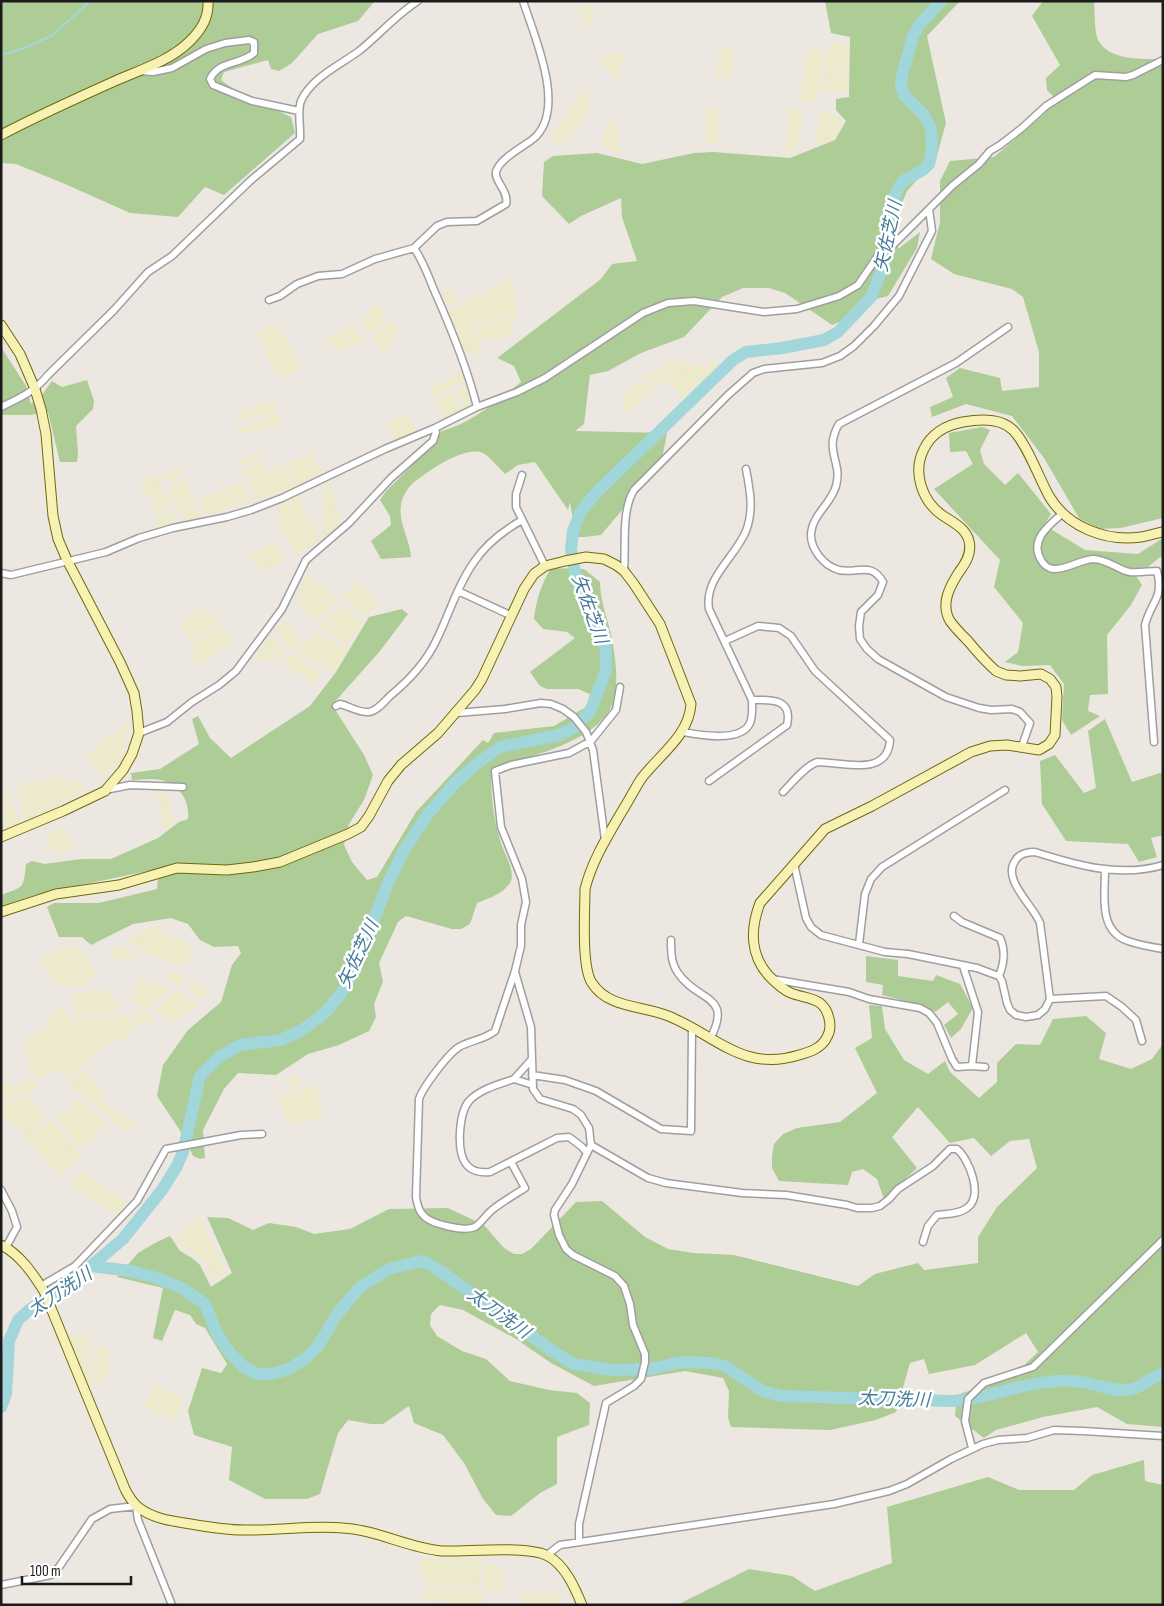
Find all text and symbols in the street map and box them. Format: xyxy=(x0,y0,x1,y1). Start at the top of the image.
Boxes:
water label: 矢佐芝川 xyxy=(871,197,907,274)
water label: 矢佐芝川 xyxy=(567,572,612,648)
water label: 矢佐芝川 xyxy=(334,915,384,991)
water label: 太刀洗川 xyxy=(25,1262,98,1321)
water label: 太刀洗川 xyxy=(463,1284,536,1344)
water label: 太刀洗川 xyxy=(858,1388,932,1411)
scale bar xyxy=(22,1554,131,1586)
text: 100 m xyxy=(30,1562,61,1581)

